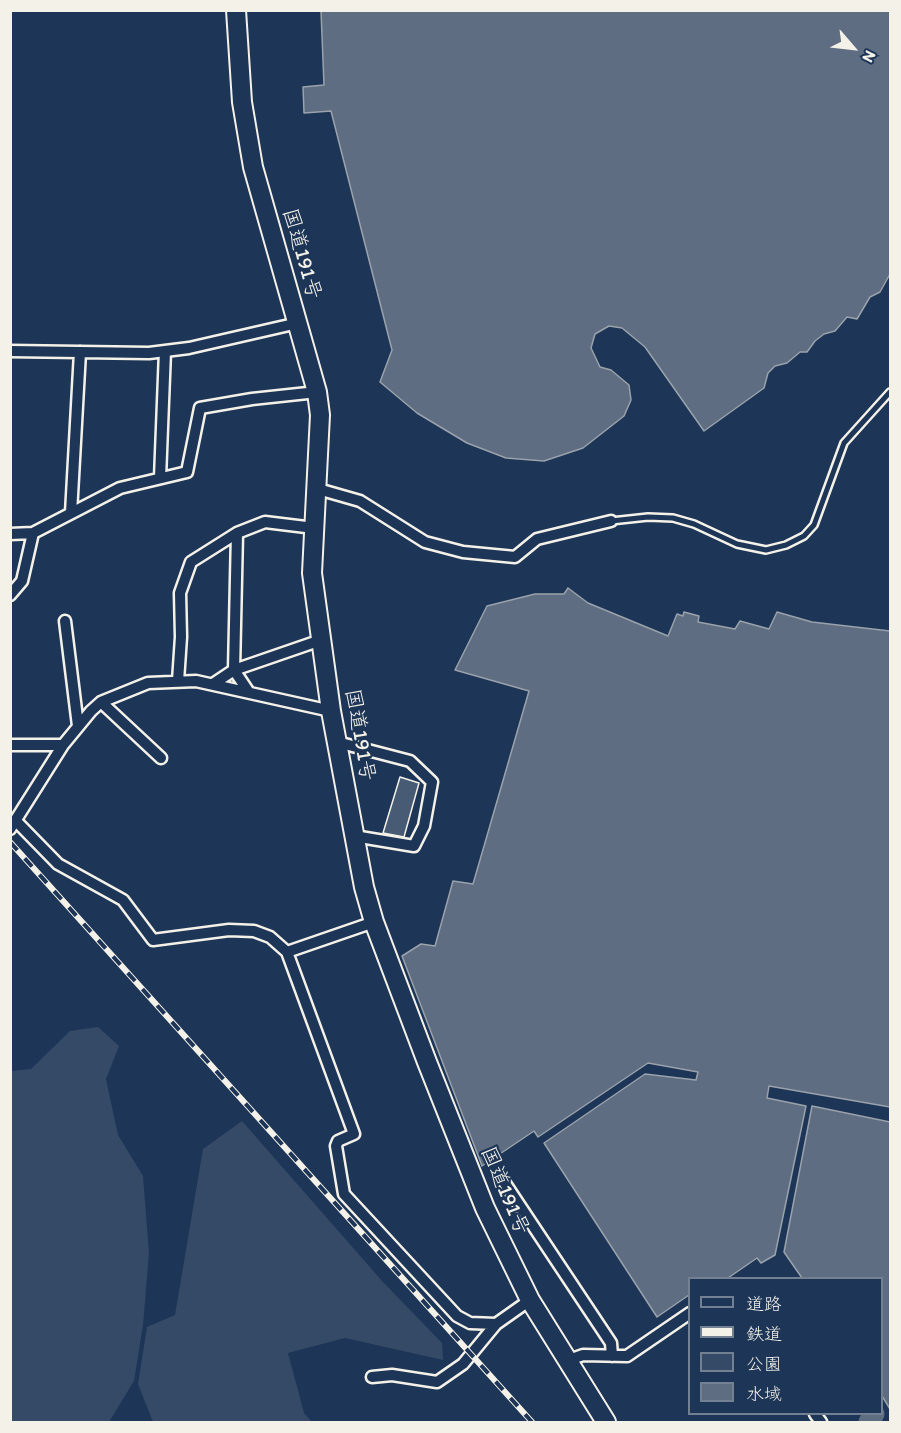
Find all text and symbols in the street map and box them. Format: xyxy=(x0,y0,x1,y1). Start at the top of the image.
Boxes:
north arrow xyxy=(823,18,883,78)
text: N xyxy=(858,47,880,66)
street label: 国道191号 xyxy=(276,206,326,302)
street label: 国道191号 xyxy=(338,687,380,783)
street label: 国道191号 xyxy=(474,1143,534,1239)
legend xyxy=(688,1277,883,1415)
text: 道路 xyxy=(746,1293,782,1315)
text: 鉄道 xyxy=(746,1323,782,1345)
text: 公園 xyxy=(746,1353,782,1375)
text: 水域 xyxy=(746,1383,782,1405)

